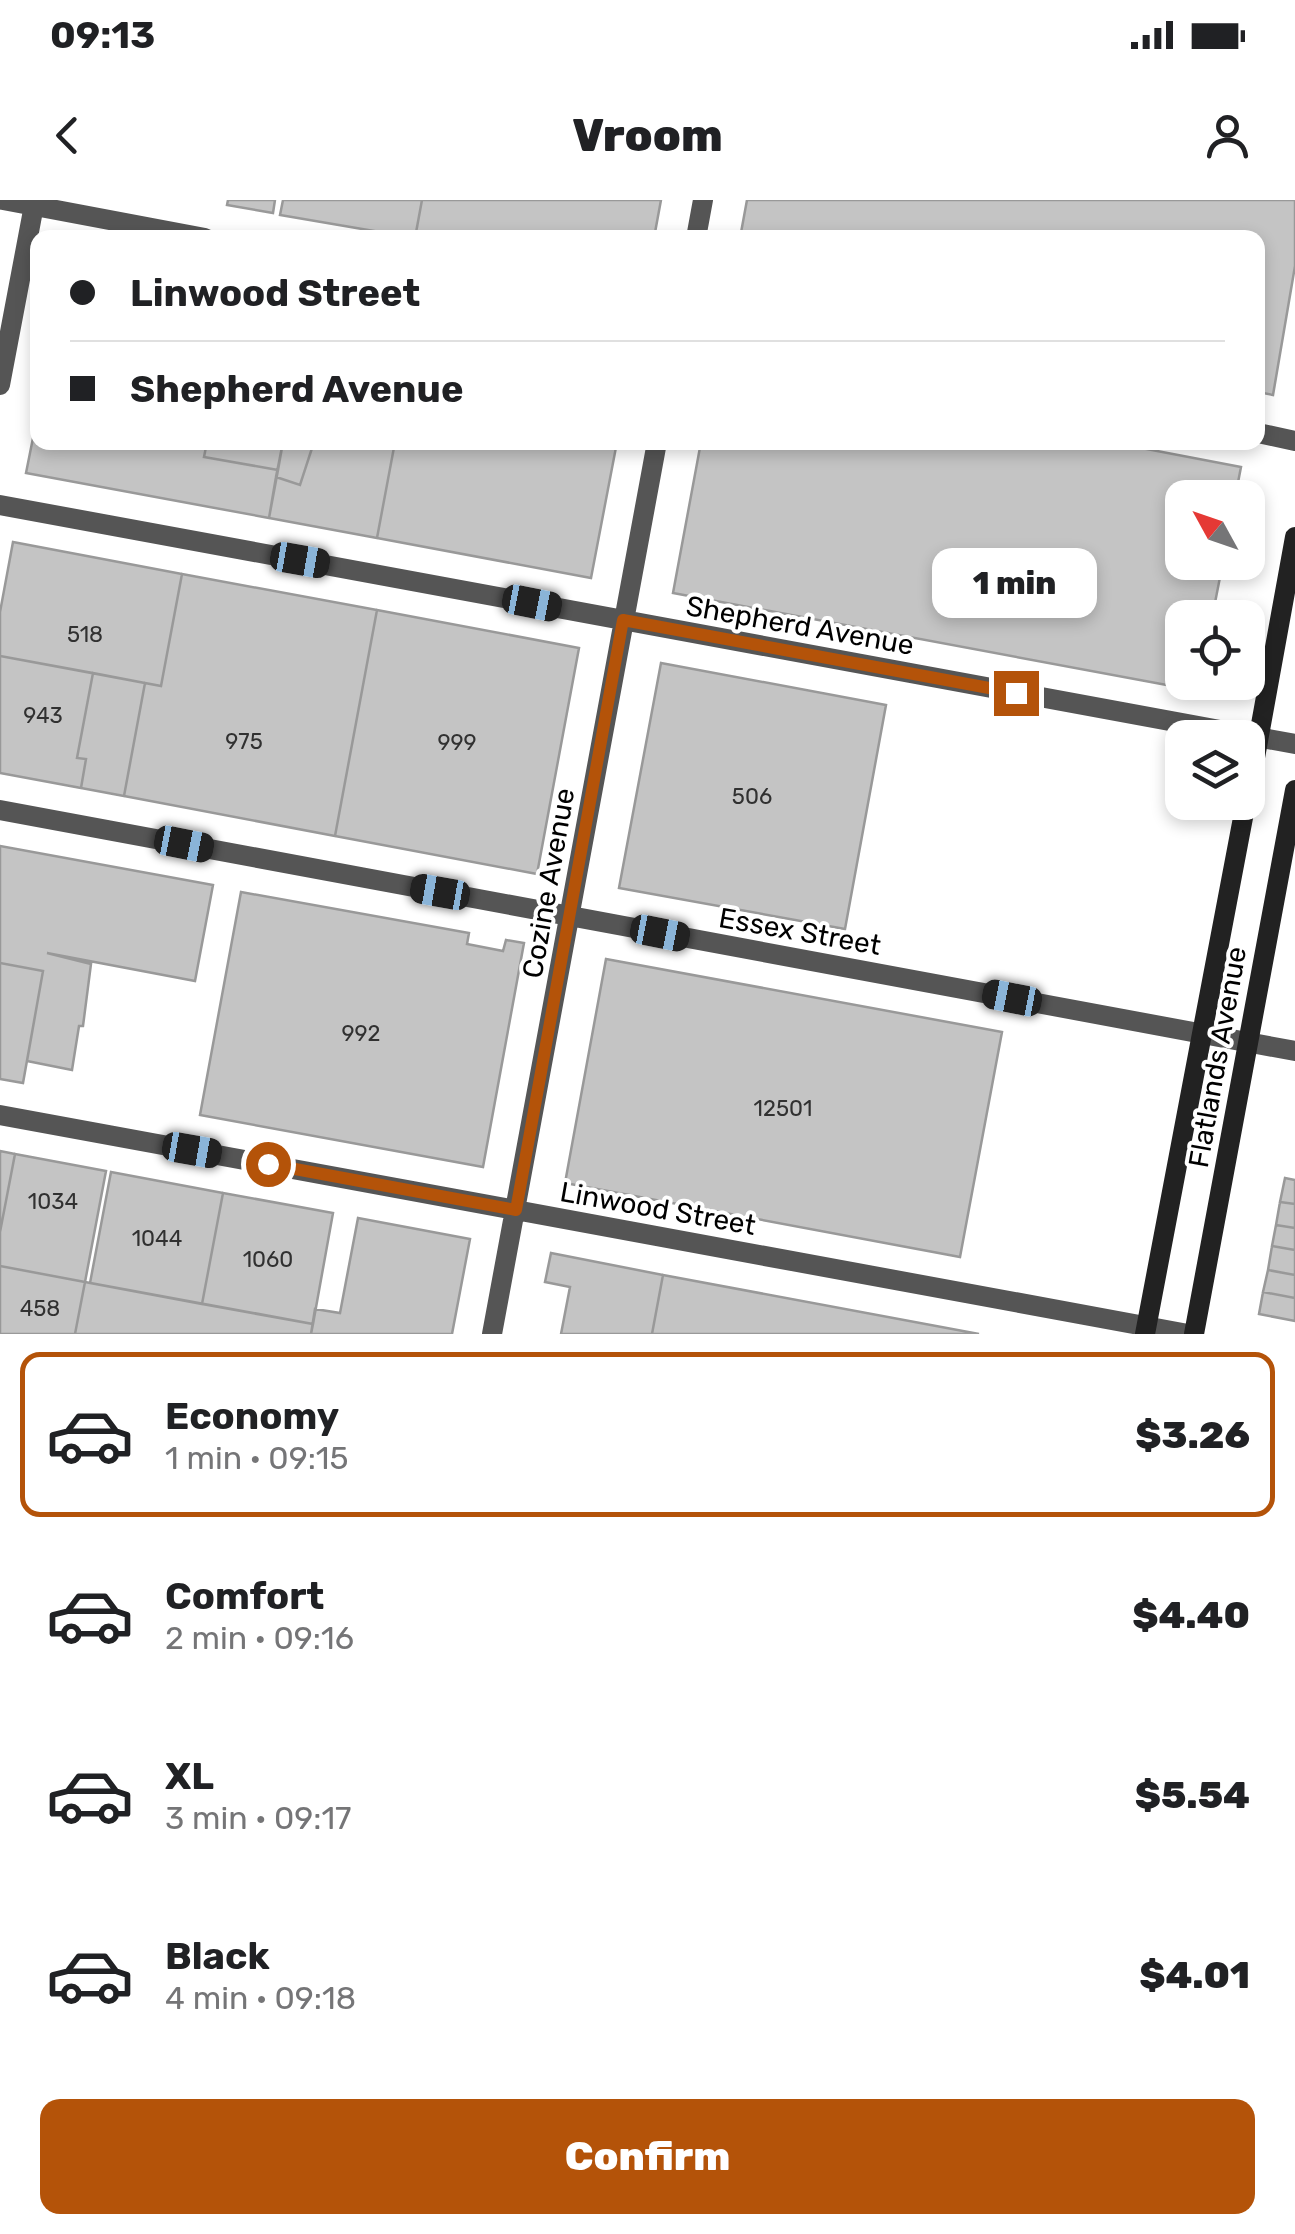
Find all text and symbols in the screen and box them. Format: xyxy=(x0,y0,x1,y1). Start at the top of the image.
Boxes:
text: 09:13 xyxy=(50,12,155,58)
icon: back xyxy=(40,108,95,163)
icon: person xyxy=(1200,108,1255,163)
text: Vroom xyxy=(572,109,723,162)
text: Linwood Street xyxy=(130,270,420,316)
text: Shepherd Avenue xyxy=(130,366,463,412)
north arrow xyxy=(1165,480,1265,580)
map controls xyxy=(1165,480,1265,820)
car xyxy=(268,540,332,580)
callout: 1 min xyxy=(934,548,1098,618)
text: 1 min xyxy=(973,564,1056,602)
car xyxy=(500,583,564,623)
street label: Shepherd Avenue xyxy=(683,589,916,662)
button: locate xyxy=(1165,600,1265,700)
house number: 518 xyxy=(67,621,103,648)
route end xyxy=(994,671,1039,716)
house number: 943 xyxy=(23,702,63,729)
button: layers xyxy=(1165,720,1265,820)
house number: 975 xyxy=(225,728,263,755)
house number: 999 xyxy=(437,729,477,756)
house number: 506 xyxy=(732,783,772,810)
street label: Cozine Avenue xyxy=(516,785,581,981)
car xyxy=(152,824,216,864)
car xyxy=(408,872,472,912)
street label: Essex Street xyxy=(716,901,883,962)
car xyxy=(628,913,692,953)
street label: Flatlands Avenue xyxy=(1182,944,1253,1170)
car xyxy=(980,978,1044,1018)
house number: 992 xyxy=(341,1020,381,1047)
house number: 12501 xyxy=(754,1095,812,1122)
car xyxy=(160,1130,224,1170)
route start xyxy=(246,1142,291,1187)
street label: Linwood Street xyxy=(558,1175,758,1242)
house number: 1034 xyxy=(28,1188,78,1215)
house number: 1044 xyxy=(132,1225,182,1252)
house number: 1060 xyxy=(243,1246,293,1273)
house number: 458 xyxy=(20,1295,60,1322)
icon: car xyxy=(45,1390,135,1480)
text: Economy xyxy=(165,1393,339,1439)
text: $3.26 xyxy=(1135,1412,1250,1458)
text: 1 min · 09:15 xyxy=(165,1439,349,1477)
icon: car xyxy=(45,1570,135,1660)
text: Comfort xyxy=(165,1573,324,1619)
text: $4.40 xyxy=(1132,1592,1250,1638)
text: 2 min · 09:16 xyxy=(165,1619,354,1657)
icon: car xyxy=(45,1750,135,1840)
text: XL xyxy=(165,1753,214,1799)
text: $5.54 xyxy=(1135,1772,1250,1818)
text: 3 min · 09:17 xyxy=(165,1799,352,1837)
icon: car xyxy=(45,1930,135,2020)
text: Black xyxy=(165,1933,270,1979)
text: $4.01 xyxy=(1139,1952,1250,1998)
text: 4 min · 09:18 xyxy=(165,1979,356,2017)
button: Confirm xyxy=(40,2099,1255,2214)

